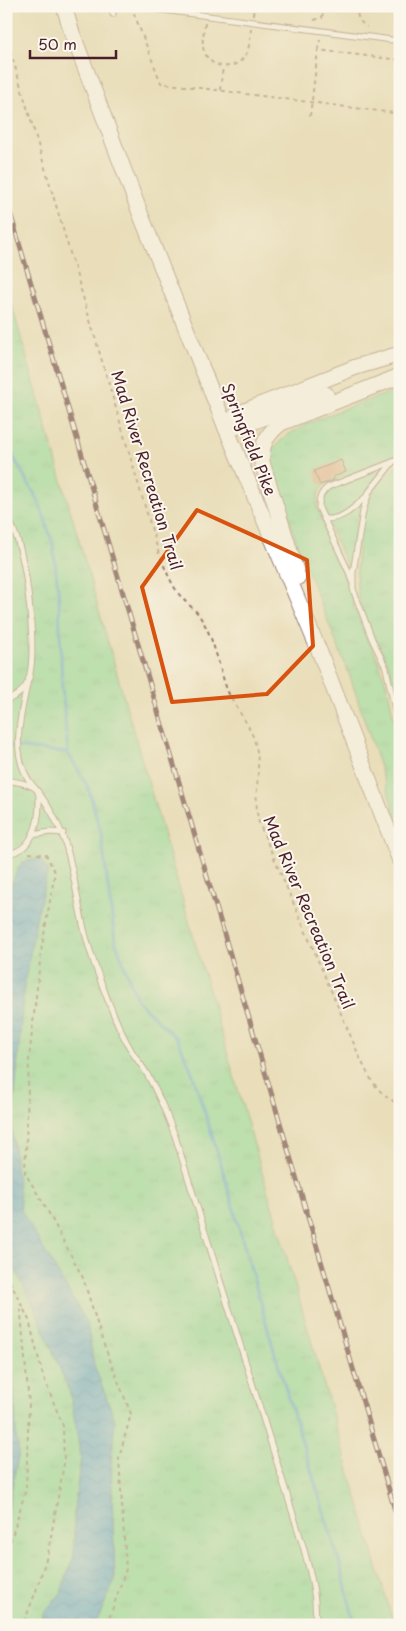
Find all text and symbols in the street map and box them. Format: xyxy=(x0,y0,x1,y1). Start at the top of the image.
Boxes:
scale bar xyxy=(30,28,116,60)
text: 50 m xyxy=(38,32,77,55)
street label: Mad River Recreation Trail xyxy=(106,367,190,573)
street label: Springfield Pike xyxy=(217,379,283,499)
street label: Mad River Recreation Trail xyxy=(258,812,362,1012)

